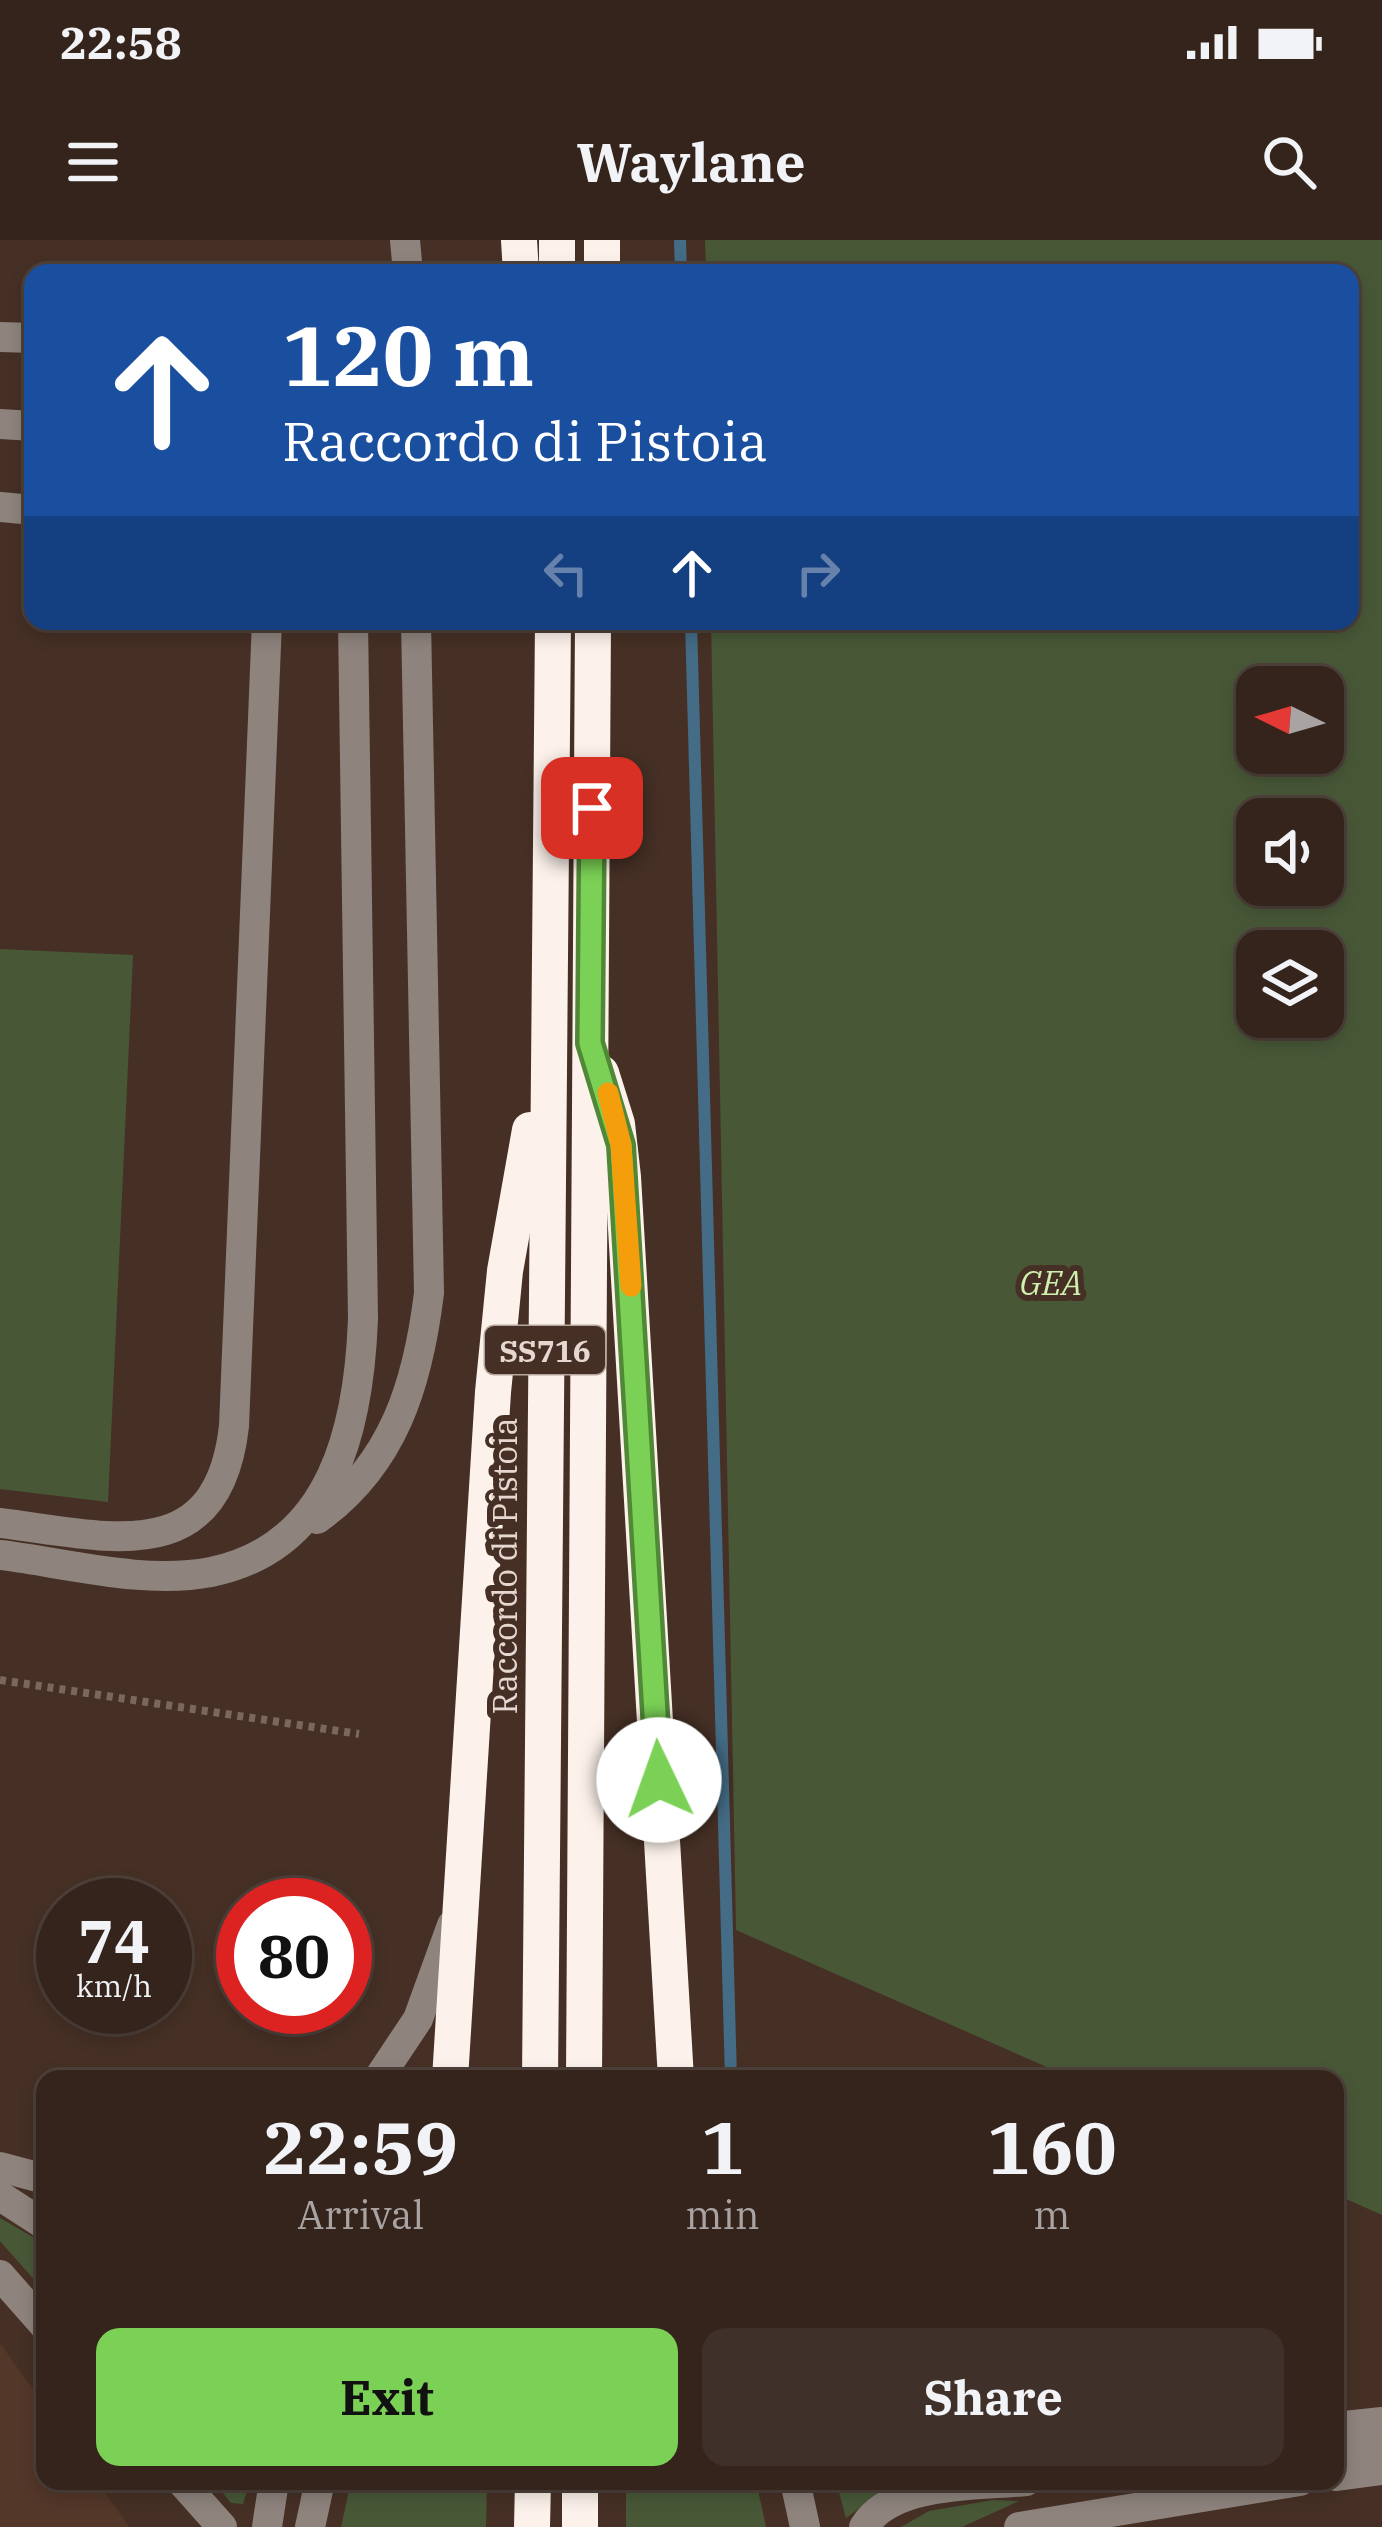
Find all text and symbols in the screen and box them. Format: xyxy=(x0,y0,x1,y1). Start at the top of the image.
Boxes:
text: 22:58 xyxy=(60,13,182,71)
text: Waylane xyxy=(577,127,805,197)
icon: menu xyxy=(60,129,126,195)
icon: search xyxy=(1256,129,1322,195)
text: 120 m xyxy=(282,300,534,409)
icon: ahead xyxy=(84,312,240,468)
text: Raccordo di Pistoia xyxy=(282,406,768,476)
icon: left xyxy=(533,540,599,606)
icon: ahead xyxy=(659,540,725,606)
icon: right xyxy=(785,540,851,606)
north arrow xyxy=(1236,666,1344,774)
map controls xyxy=(1236,666,1344,1038)
pin xyxy=(541,757,643,859)
icon: arrive xyxy=(559,775,625,841)
button: sound xyxy=(1236,798,1344,906)
button: layers xyxy=(1236,930,1344,1038)
park label: GEA xyxy=(1020,1261,1082,1304)
road number: SS716 xyxy=(485,1326,605,1374)
street label: Raccordo di Pistoia xyxy=(483,1418,526,1714)
position arrow xyxy=(596,1717,722,1843)
speed limit sign: 80 xyxy=(216,1878,372,2034)
text: 74 xyxy=(78,1901,150,1980)
text: km/h xyxy=(76,1966,152,2005)
text: 22:59 xyxy=(263,2100,458,2194)
text: 1 xyxy=(701,2100,744,2194)
text: 160 xyxy=(987,2100,1117,2194)
text: Arrival xyxy=(297,2189,424,2240)
text: min xyxy=(685,2189,760,2240)
text: m xyxy=(1033,2189,1070,2240)
button: Exit xyxy=(96,2328,678,2466)
button: Share xyxy=(702,2328,1284,2466)

